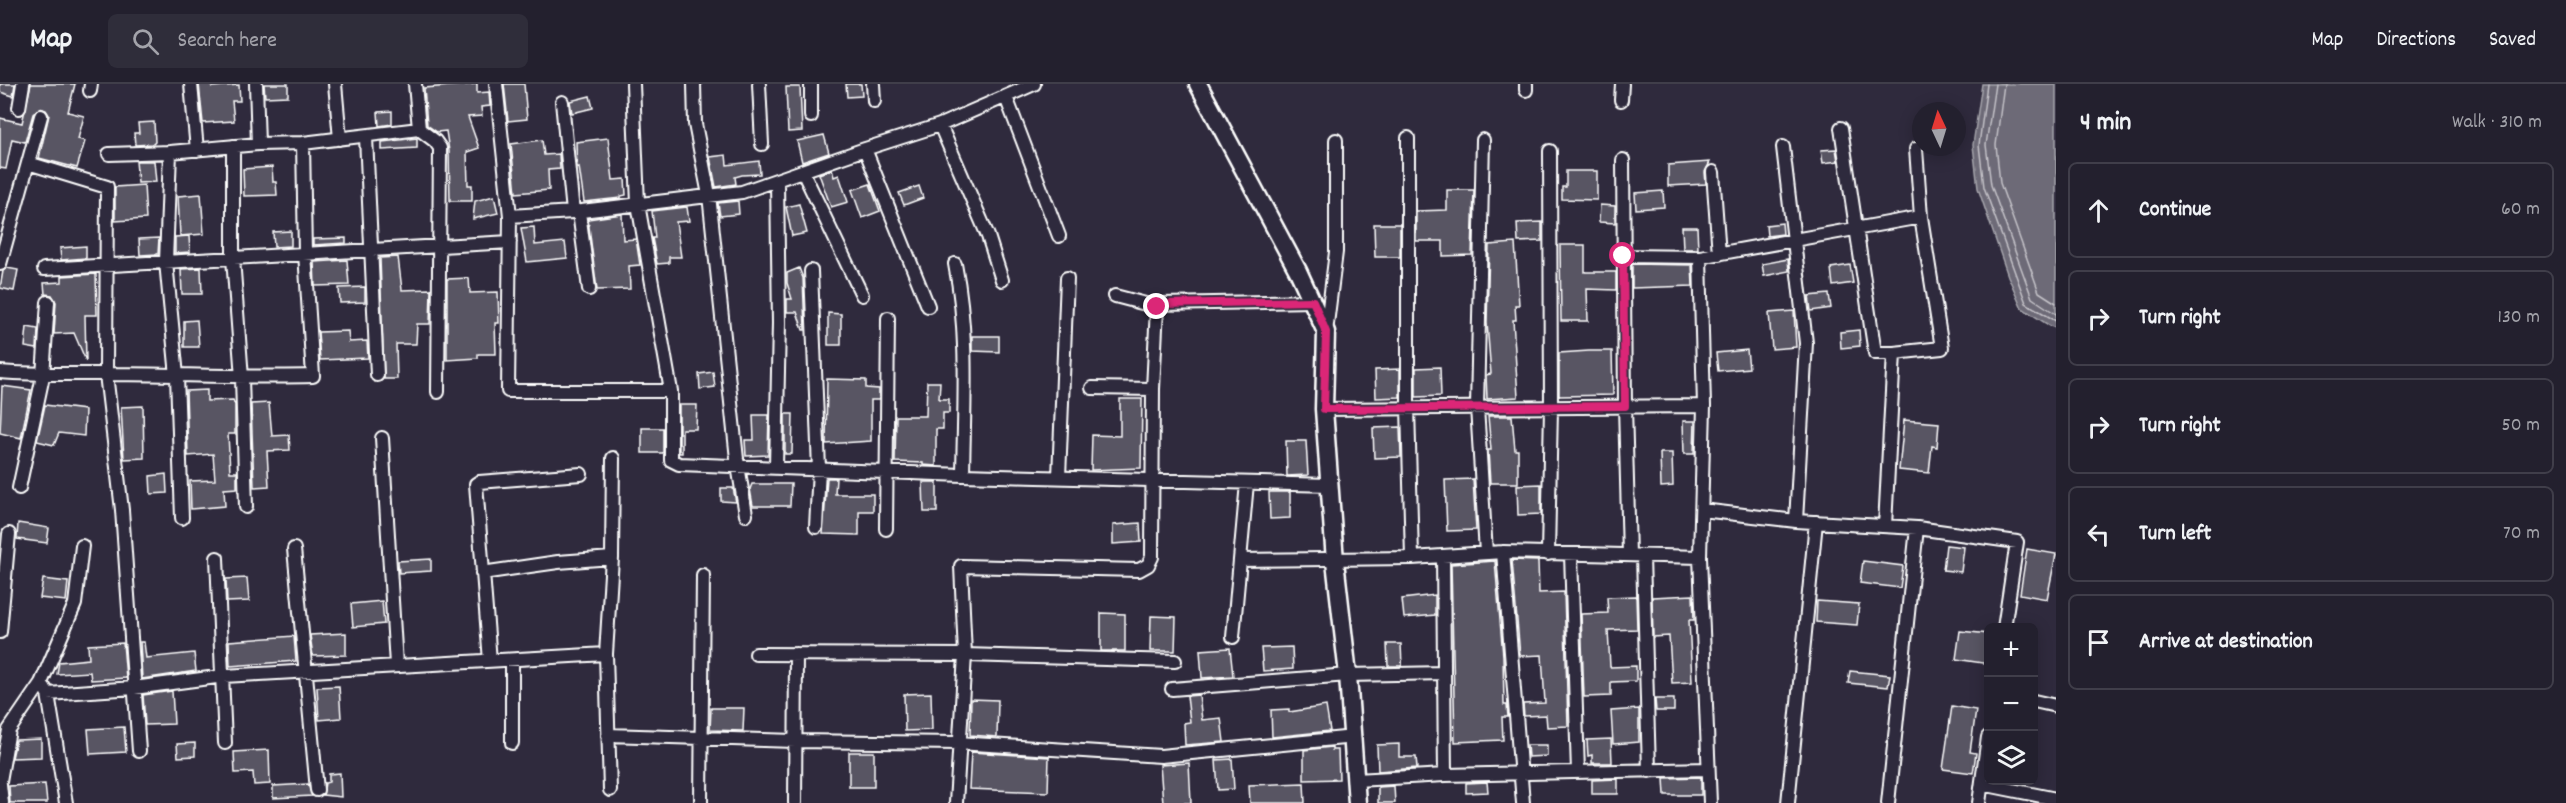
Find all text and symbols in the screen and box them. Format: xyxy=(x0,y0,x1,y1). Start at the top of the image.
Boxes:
search box xyxy=(108,14,528,68)
text: Map xyxy=(30,21,72,61)
icon: search xyxy=(129,25,162,58)
text: Search here xyxy=(177,26,277,57)
text: Map xyxy=(2312,26,2343,56)
text: Directions xyxy=(2376,26,2456,56)
text: Saved xyxy=(2489,26,2536,56)
north arrow xyxy=(1912,102,1966,156)
text: 4 min xyxy=(2080,105,2131,142)
text: Walk · 310 m xyxy=(2452,109,2542,137)
icon: ahead xyxy=(2082,194,2115,227)
text: Continue xyxy=(2139,195,2211,226)
text: 60 m xyxy=(2501,196,2540,224)
route start xyxy=(1609,242,1635,268)
route end xyxy=(1143,293,1169,319)
icon: right xyxy=(2082,302,2115,335)
text: Turn right xyxy=(2139,303,2221,334)
text: 130 m xyxy=(2498,304,2540,332)
icon: right xyxy=(2082,410,2115,443)
text: Turn right xyxy=(2139,411,2221,442)
text: 50 m xyxy=(2502,412,2540,440)
icon: left xyxy=(2082,518,2115,551)
text: Turn left xyxy=(2139,519,2211,550)
text: 70 m xyxy=(2503,520,2540,548)
map controls xyxy=(1984,623,2038,785)
button: + xyxy=(1984,623,2038,677)
icon: arrive xyxy=(2082,626,2115,659)
text: Arrive at destination xyxy=(2139,627,2313,658)
button: − xyxy=(1984,677,2038,731)
button: layers xyxy=(1984,731,2038,785)

